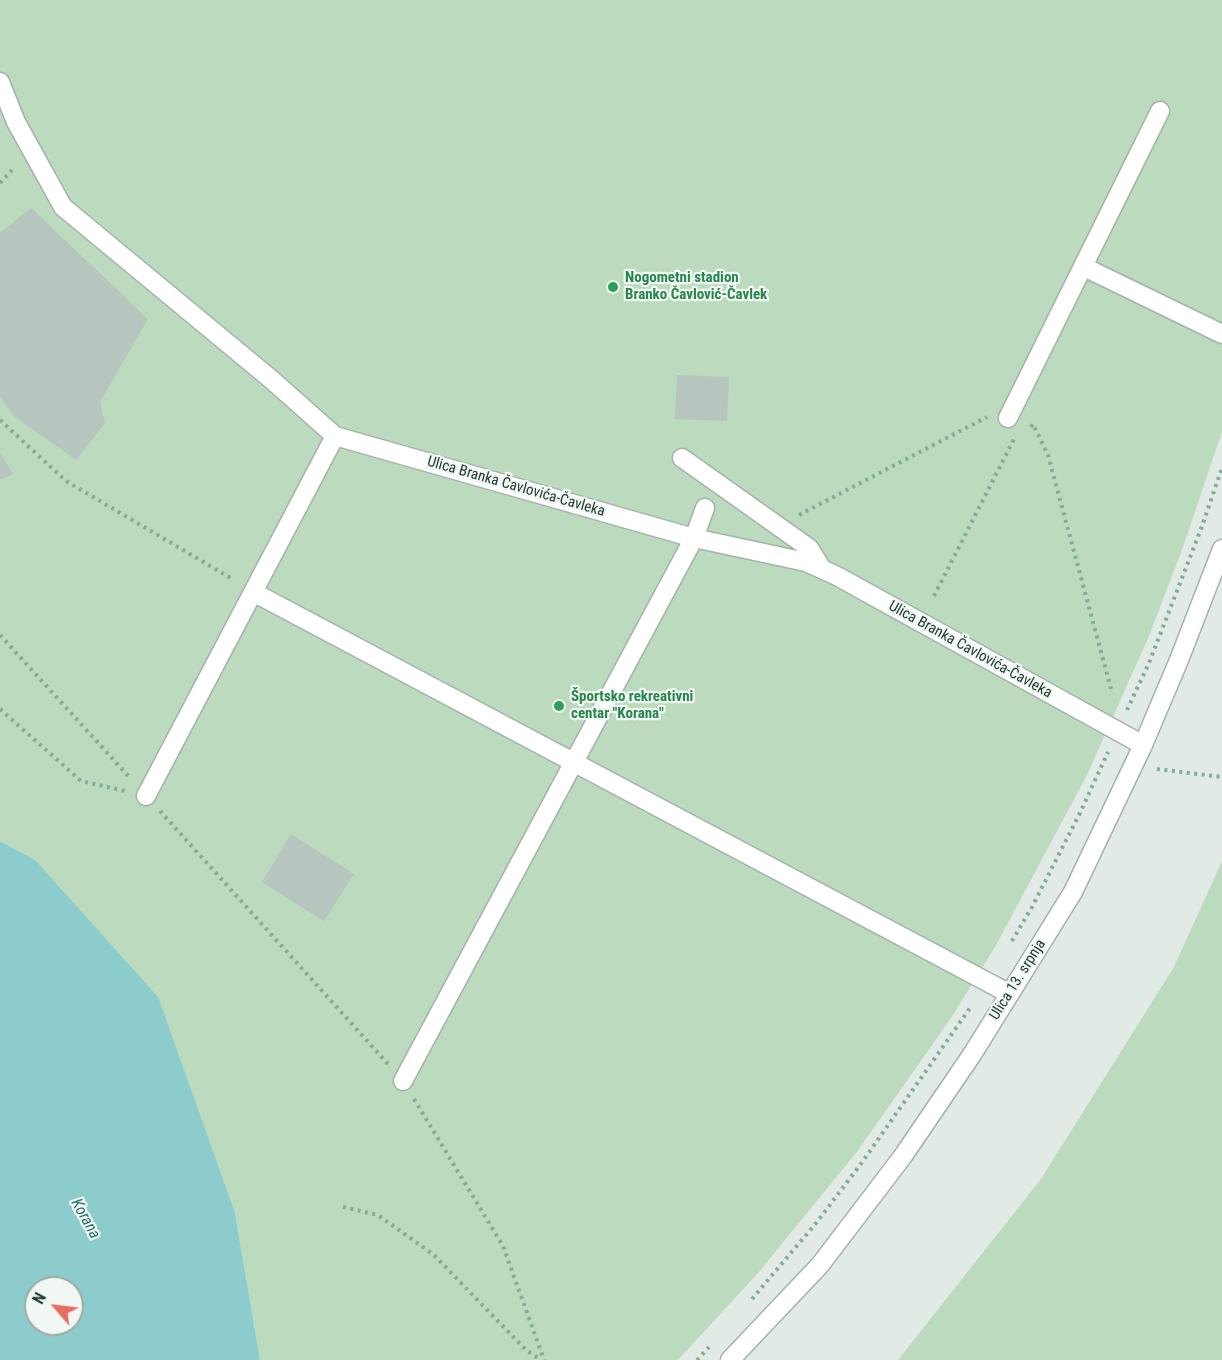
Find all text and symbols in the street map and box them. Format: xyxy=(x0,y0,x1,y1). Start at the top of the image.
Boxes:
place label: Nogometni stadion Branko Čavlović-Čavlek xyxy=(625,269,767,304)
marker: Nogometni stadion Branko Čavlović-Čavlek xyxy=(606,280,620,294)
street label: Ulica Branka Čavlovića-Čavleka xyxy=(425,453,607,521)
street label: Ulica Branka Čavlovića-Čavleka xyxy=(885,597,1055,703)
place label: Športsko rekreativni centar "Korana" xyxy=(571,688,693,723)
marker: Športsko rekreativni centar "Korana" xyxy=(552,699,566,713)
street label: Ulica 13. srpnja xyxy=(986,936,1050,1024)
water label: Korana xyxy=(66,1196,104,1242)
north arrow xyxy=(24,1276,84,1336)
text: N xyxy=(29,1289,50,1307)

